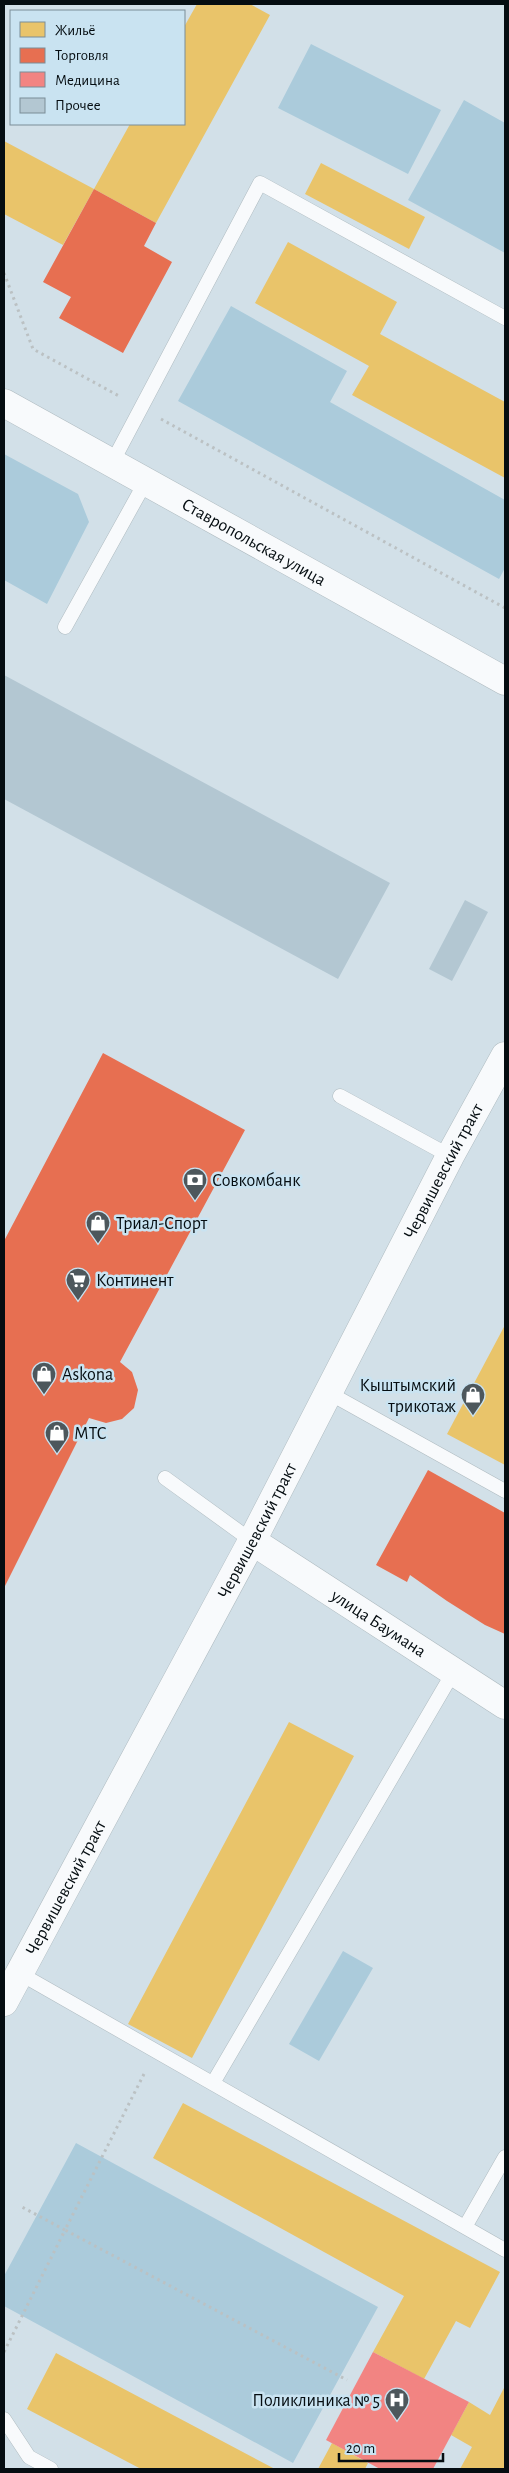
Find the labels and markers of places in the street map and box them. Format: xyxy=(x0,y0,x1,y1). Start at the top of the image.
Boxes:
bank icon: Совкомбанк xyxy=(182,1167,208,1201)
place label: Совкомбанк xyxy=(212,1171,301,1190)
shop icon: Триал-Спорт xyxy=(85,1210,111,1244)
place label: Триал-Спорт xyxy=(116,1215,208,1233)
supermarket icon: Континент xyxy=(65,1267,91,1301)
place label: Континент xyxy=(96,1272,174,1290)
shop icon: Askona xyxy=(31,1361,57,1395)
place label: Askona xyxy=(62,1366,113,1384)
place label: Кыштымский трикотаж xyxy=(360,1377,456,1416)
shop icon: Кыштымский трикотаж xyxy=(460,1382,486,1416)
shop icon: МТС xyxy=(44,1420,70,1454)
place label: МТС xyxy=(74,1425,107,1443)
hospital icon: Поликлиника № 5 xyxy=(384,2387,410,2421)
place label: Поликлиника № 5 xyxy=(252,2392,380,2410)

